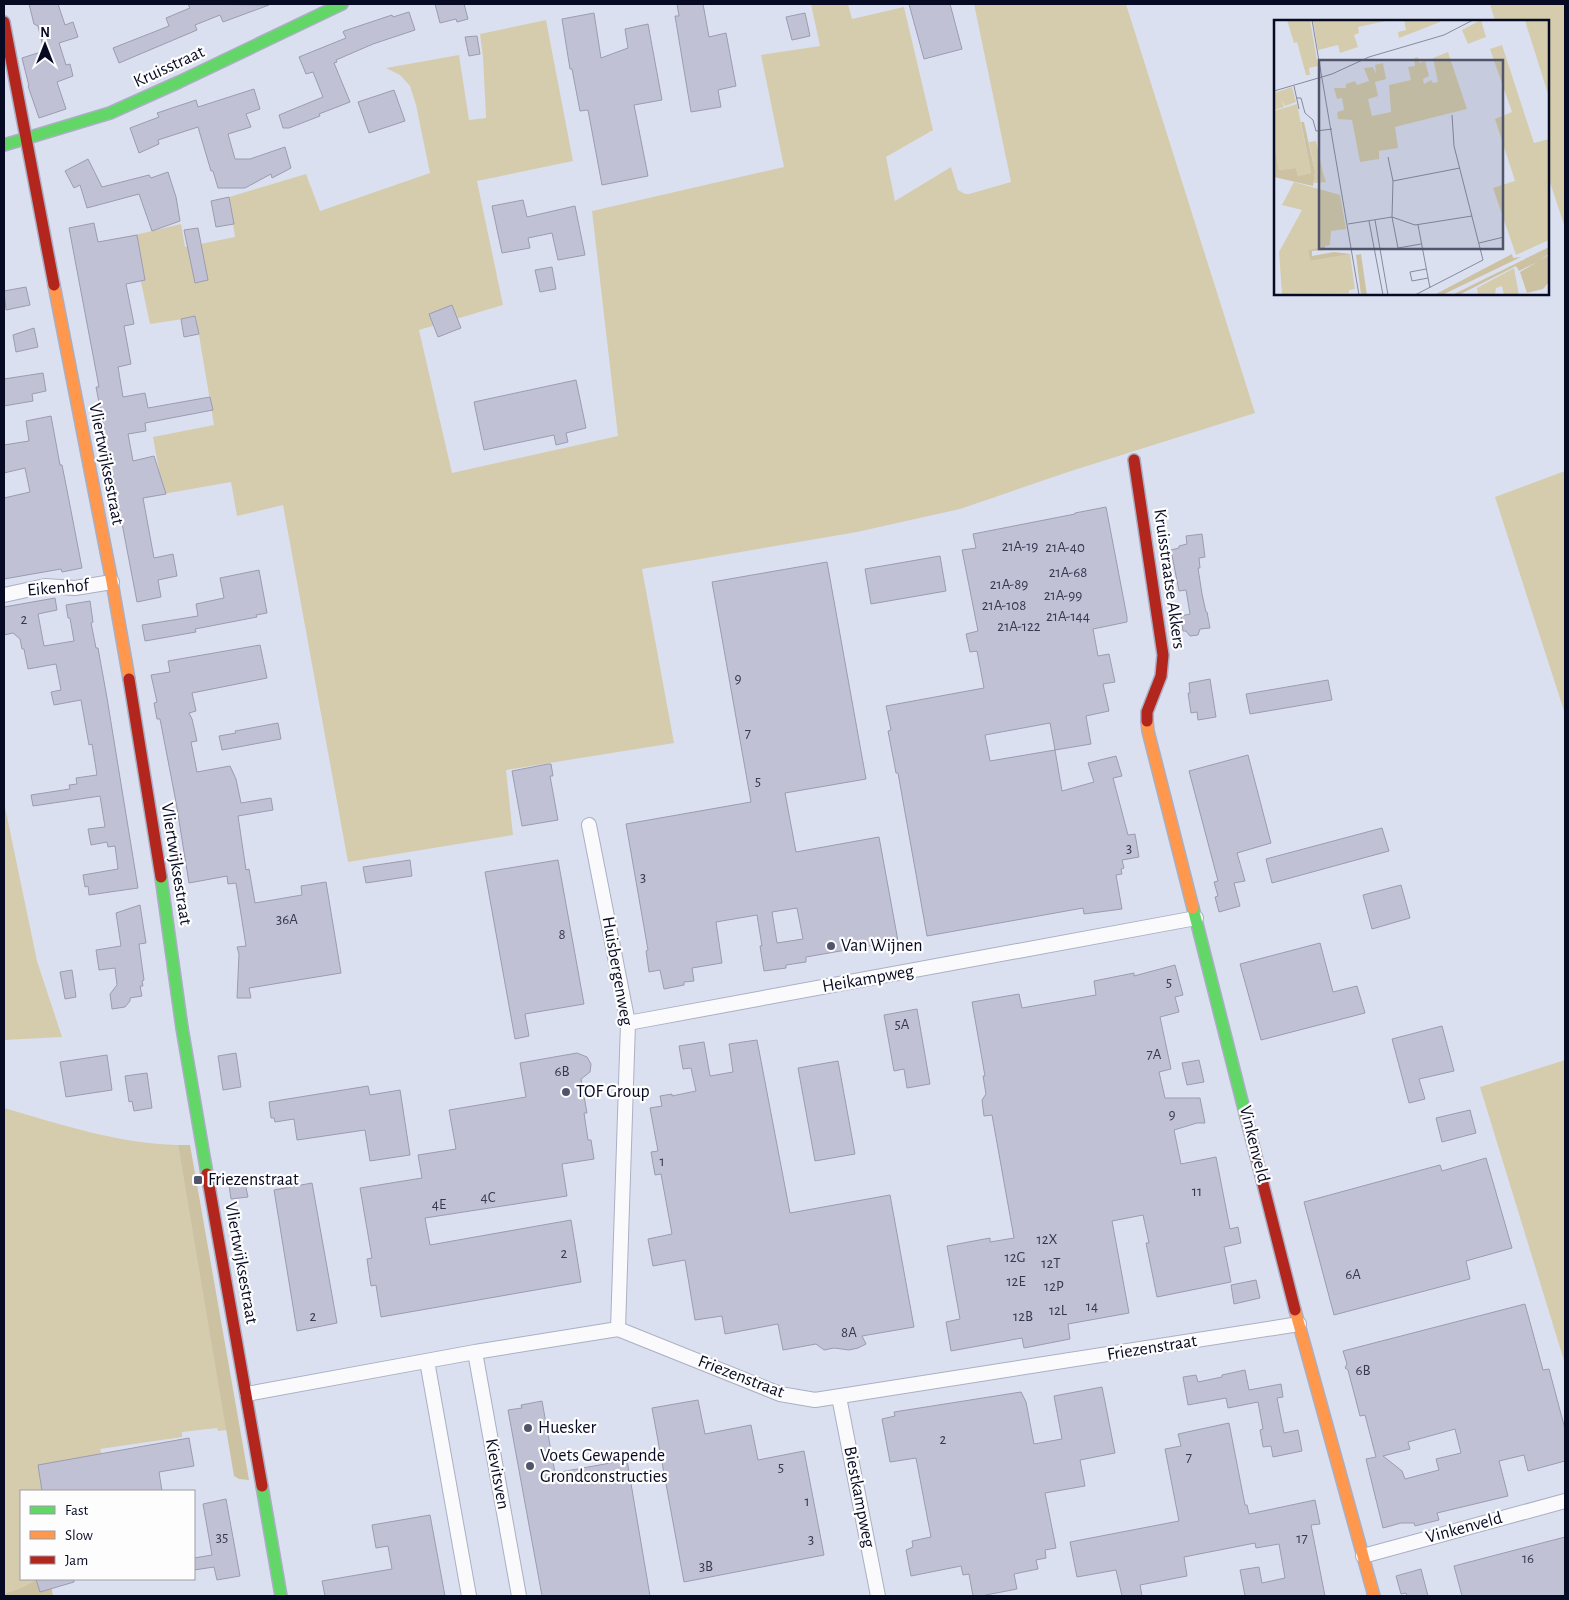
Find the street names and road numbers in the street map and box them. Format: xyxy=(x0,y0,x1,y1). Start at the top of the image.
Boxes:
street label: Kruisstraat xyxy=(131,43,208,91)
street label: Vliertwijksestraat xyxy=(85,402,127,527)
street label: Kruisstraatse Akkers xyxy=(1150,508,1188,650)
street label: Eikenhof xyxy=(26,576,91,600)
street label: Vliertwijksestraat xyxy=(157,802,195,927)
street label: Huisbergenweg xyxy=(599,915,635,1027)
street label: Heikampweg xyxy=(821,962,915,996)
street label: Vinkenveld xyxy=(1236,1104,1272,1184)
street label: Vliertwijksestraat xyxy=(221,1201,261,1326)
street label: Friezenstraat xyxy=(1106,1332,1198,1364)
street label: Friezenstraat xyxy=(695,1352,787,1402)
street label: Kievitsven xyxy=(482,1437,512,1511)
street label: Biestkampweg xyxy=(840,1445,878,1549)
street label: Vinkenveld xyxy=(1424,1509,1504,1547)

